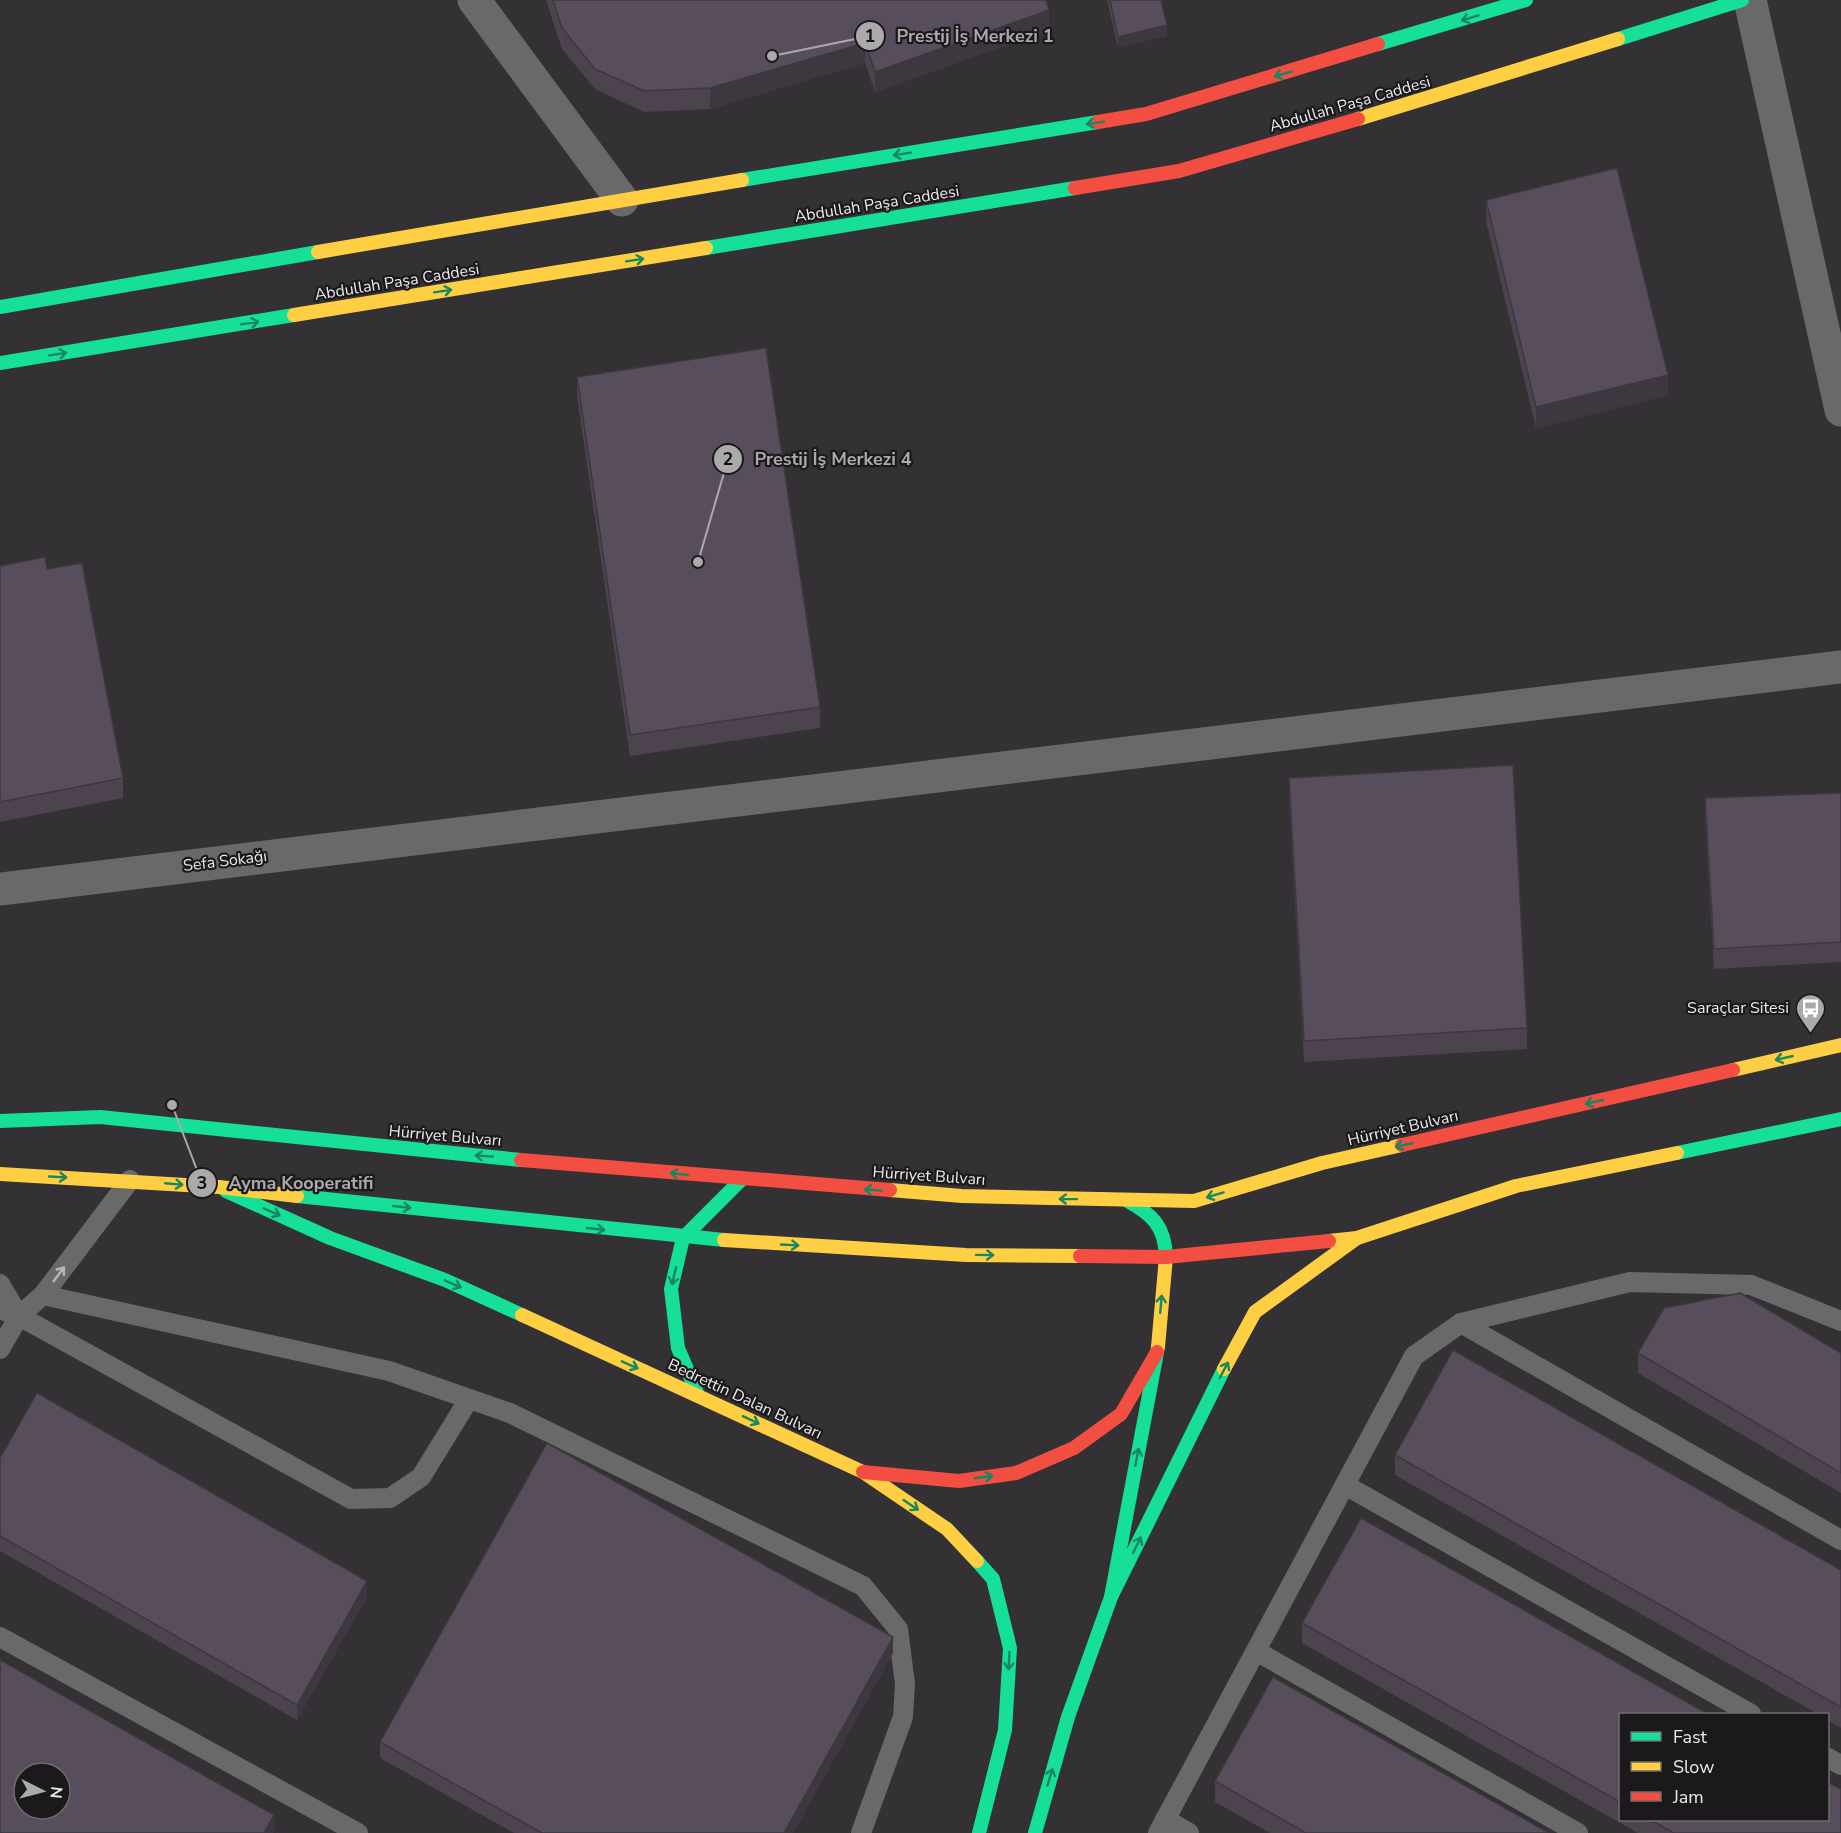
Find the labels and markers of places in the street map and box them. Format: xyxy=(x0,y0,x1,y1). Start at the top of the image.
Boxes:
callout: Prestij İş Merkezi 1 xyxy=(855,18,1066,54)
callout: Prestij İş Merkezi 4 xyxy=(713,441,924,477)
bus stop icon: Saraçlar Sitesi xyxy=(1794,992,1826,1034)
place label: Saraçlar Sitesi xyxy=(1687,997,1789,1019)
callout: Ayma Kooperatifi xyxy=(187,1165,386,1201)

